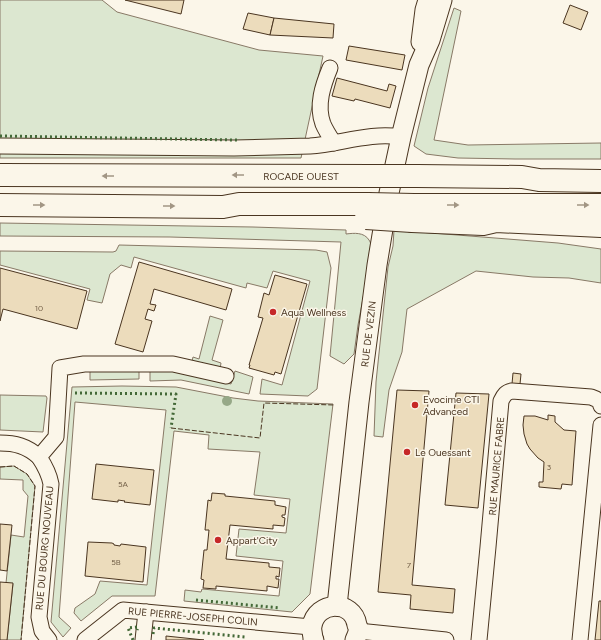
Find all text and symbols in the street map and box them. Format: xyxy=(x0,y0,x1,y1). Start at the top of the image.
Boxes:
street label: ROCADE OUEST xyxy=(263,170,339,183)
one-way arrow xyxy=(231,172,244,178)
one-way arrow xyxy=(101,173,114,179)
one-way arrow xyxy=(33,202,46,208)
one-way arrow xyxy=(447,202,460,208)
one-way arrow xyxy=(577,202,590,208)
one-way arrow xyxy=(163,203,176,209)
street label: RUE DE VEZIN xyxy=(358,300,379,368)
house number: 10 xyxy=(35,303,43,313)
place label: Aqua Wellness xyxy=(281,306,346,319)
marker: Aqua Wellness xyxy=(268,307,278,317)
place label: Evocime CTI Advanced xyxy=(423,393,479,418)
marker: Evocime CTI Advanced xyxy=(410,400,420,410)
street label: RUE MAURICE FABRE xyxy=(486,416,507,516)
place label: Le Ouessant xyxy=(415,446,471,459)
marker: Le Ouessant xyxy=(402,447,412,457)
house number: 3 xyxy=(547,462,551,472)
house number: 5A xyxy=(118,479,129,489)
street label: RUE DU BOURG NOUVEAU xyxy=(33,485,56,611)
place label: Appart'City xyxy=(226,534,278,547)
marker: Appart'City xyxy=(213,535,223,545)
house number: 5B xyxy=(111,557,121,567)
house number: 7 xyxy=(407,560,412,570)
street label: RUE PIERRE-JOSEPH COLIN xyxy=(128,604,258,629)

